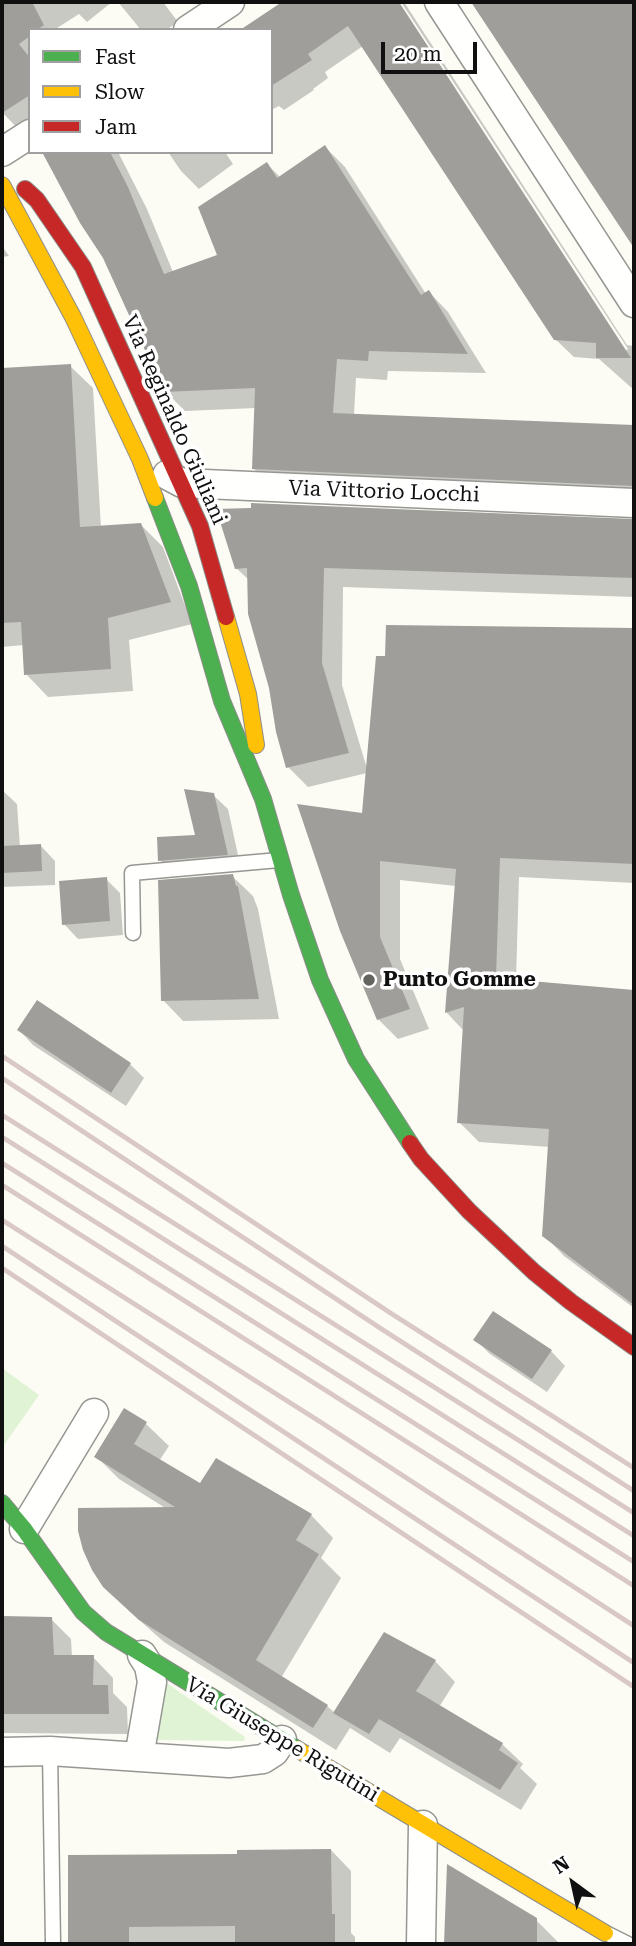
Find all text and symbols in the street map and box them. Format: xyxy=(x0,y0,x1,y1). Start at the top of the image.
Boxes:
legend xyxy=(28,28,273,154)
scale bar xyxy=(384,28,480,72)
text: 20 m xyxy=(394,42,442,66)
text: Fast xyxy=(95,45,136,69)
text: Slow xyxy=(95,80,144,104)
text: Jam xyxy=(95,115,137,139)
street label: Via Reginaldo Giuliani xyxy=(116,311,232,529)
street label: Via Vittorio Locchi xyxy=(288,476,480,508)
place label: Punto Gomme xyxy=(383,967,536,993)
marker: Punto Gomme xyxy=(361,972,377,988)
street label: Via Giuseppe Rigutini xyxy=(181,1672,383,1808)
north arrow xyxy=(538,1848,608,1918)
text: N xyxy=(549,1851,574,1879)

